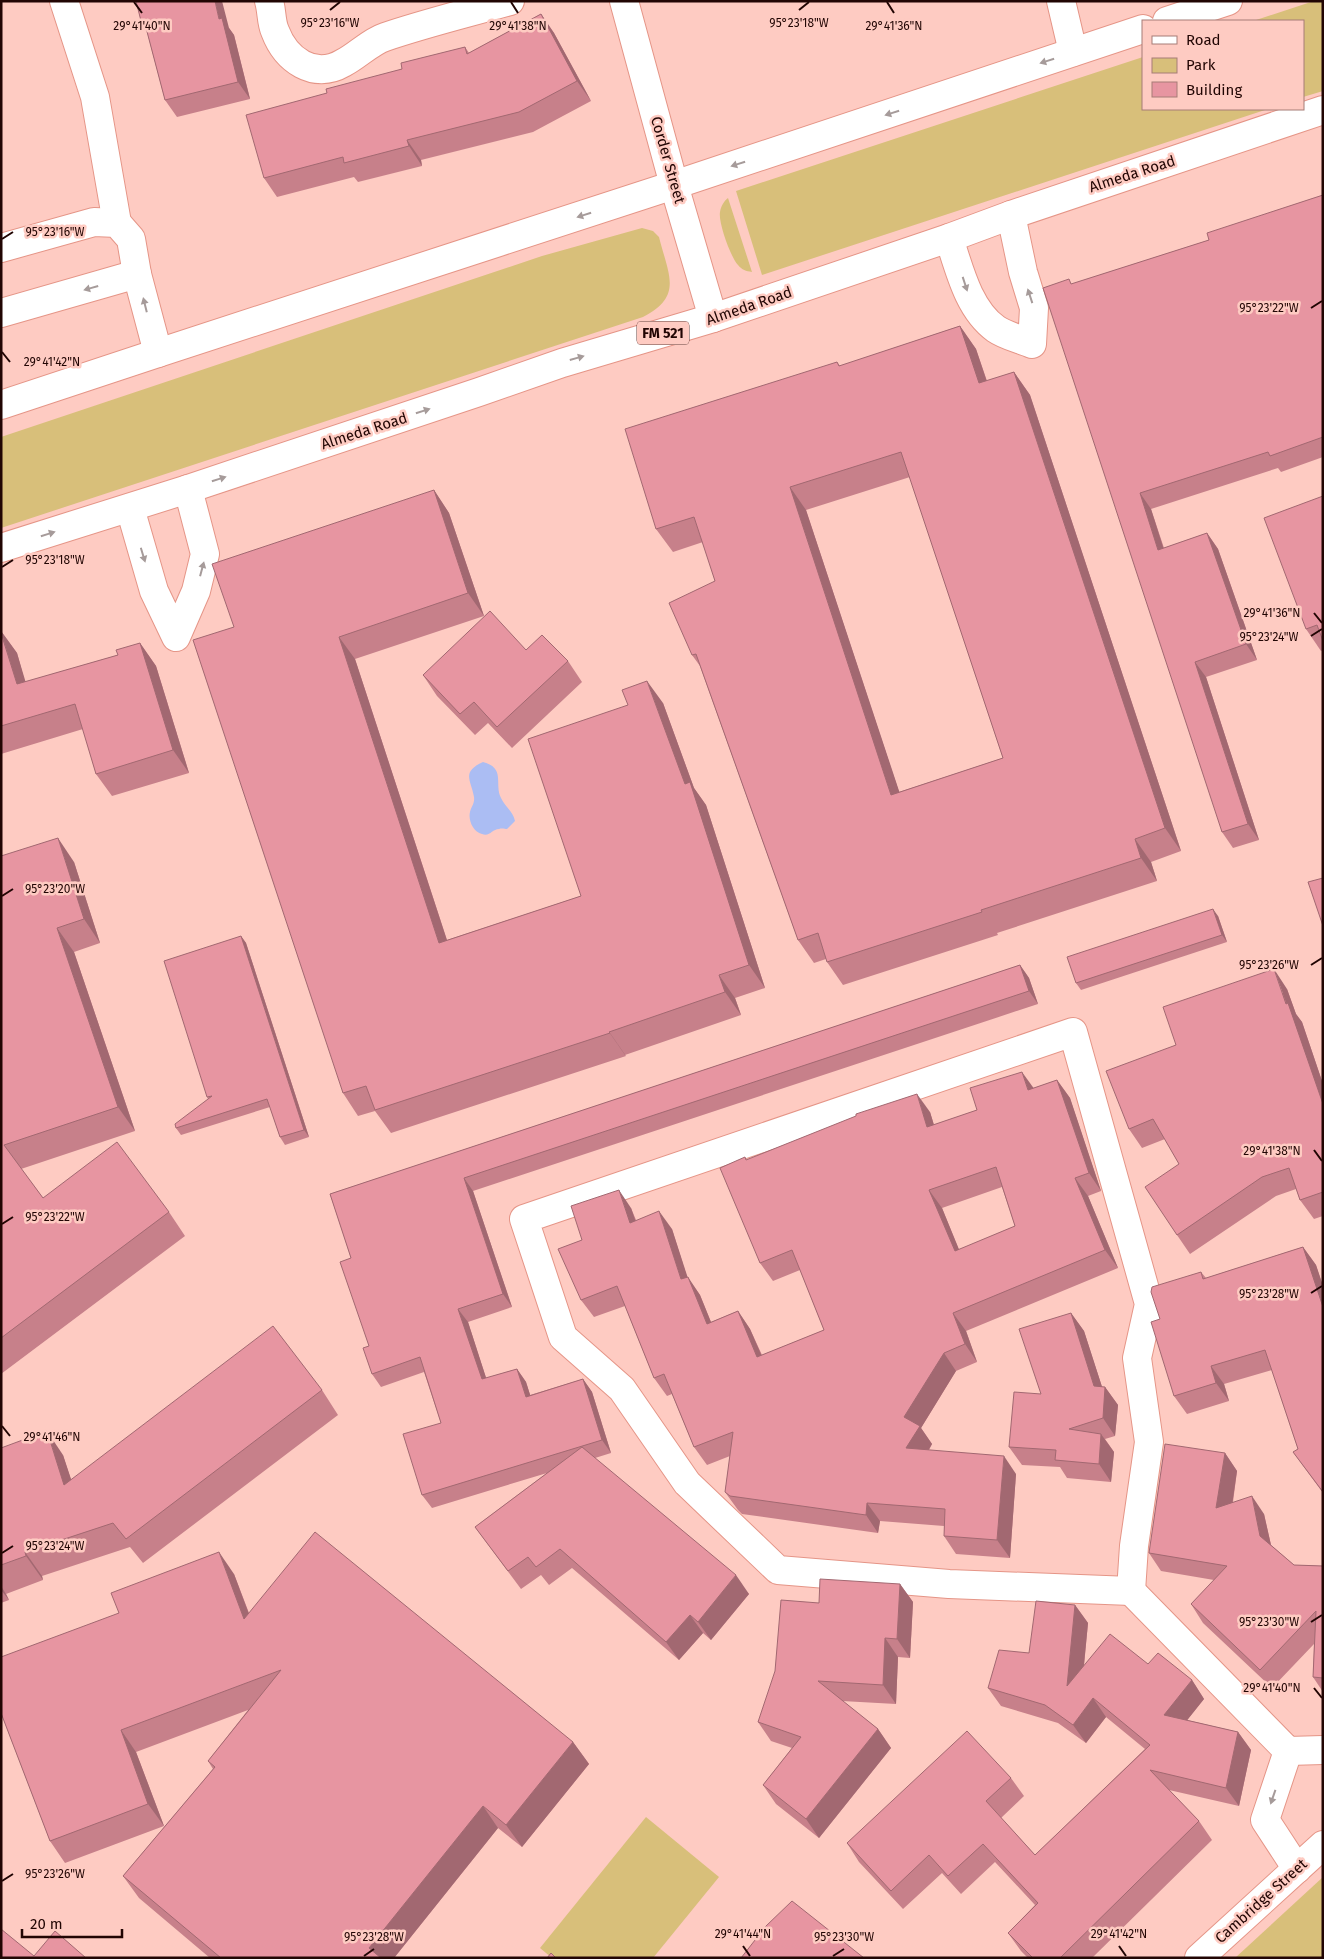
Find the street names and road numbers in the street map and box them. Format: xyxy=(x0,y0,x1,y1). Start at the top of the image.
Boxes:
street label: Corder Street xyxy=(647,114,689,206)
street label: Almeda Road xyxy=(1087,152,1177,196)
street label: Almeda Road xyxy=(704,283,794,329)
road number: FM 521 xyxy=(637,322,689,344)
street label: Almeda Road xyxy=(319,409,409,453)
street label: Cambridge Street xyxy=(1211,1855,1311,1947)

